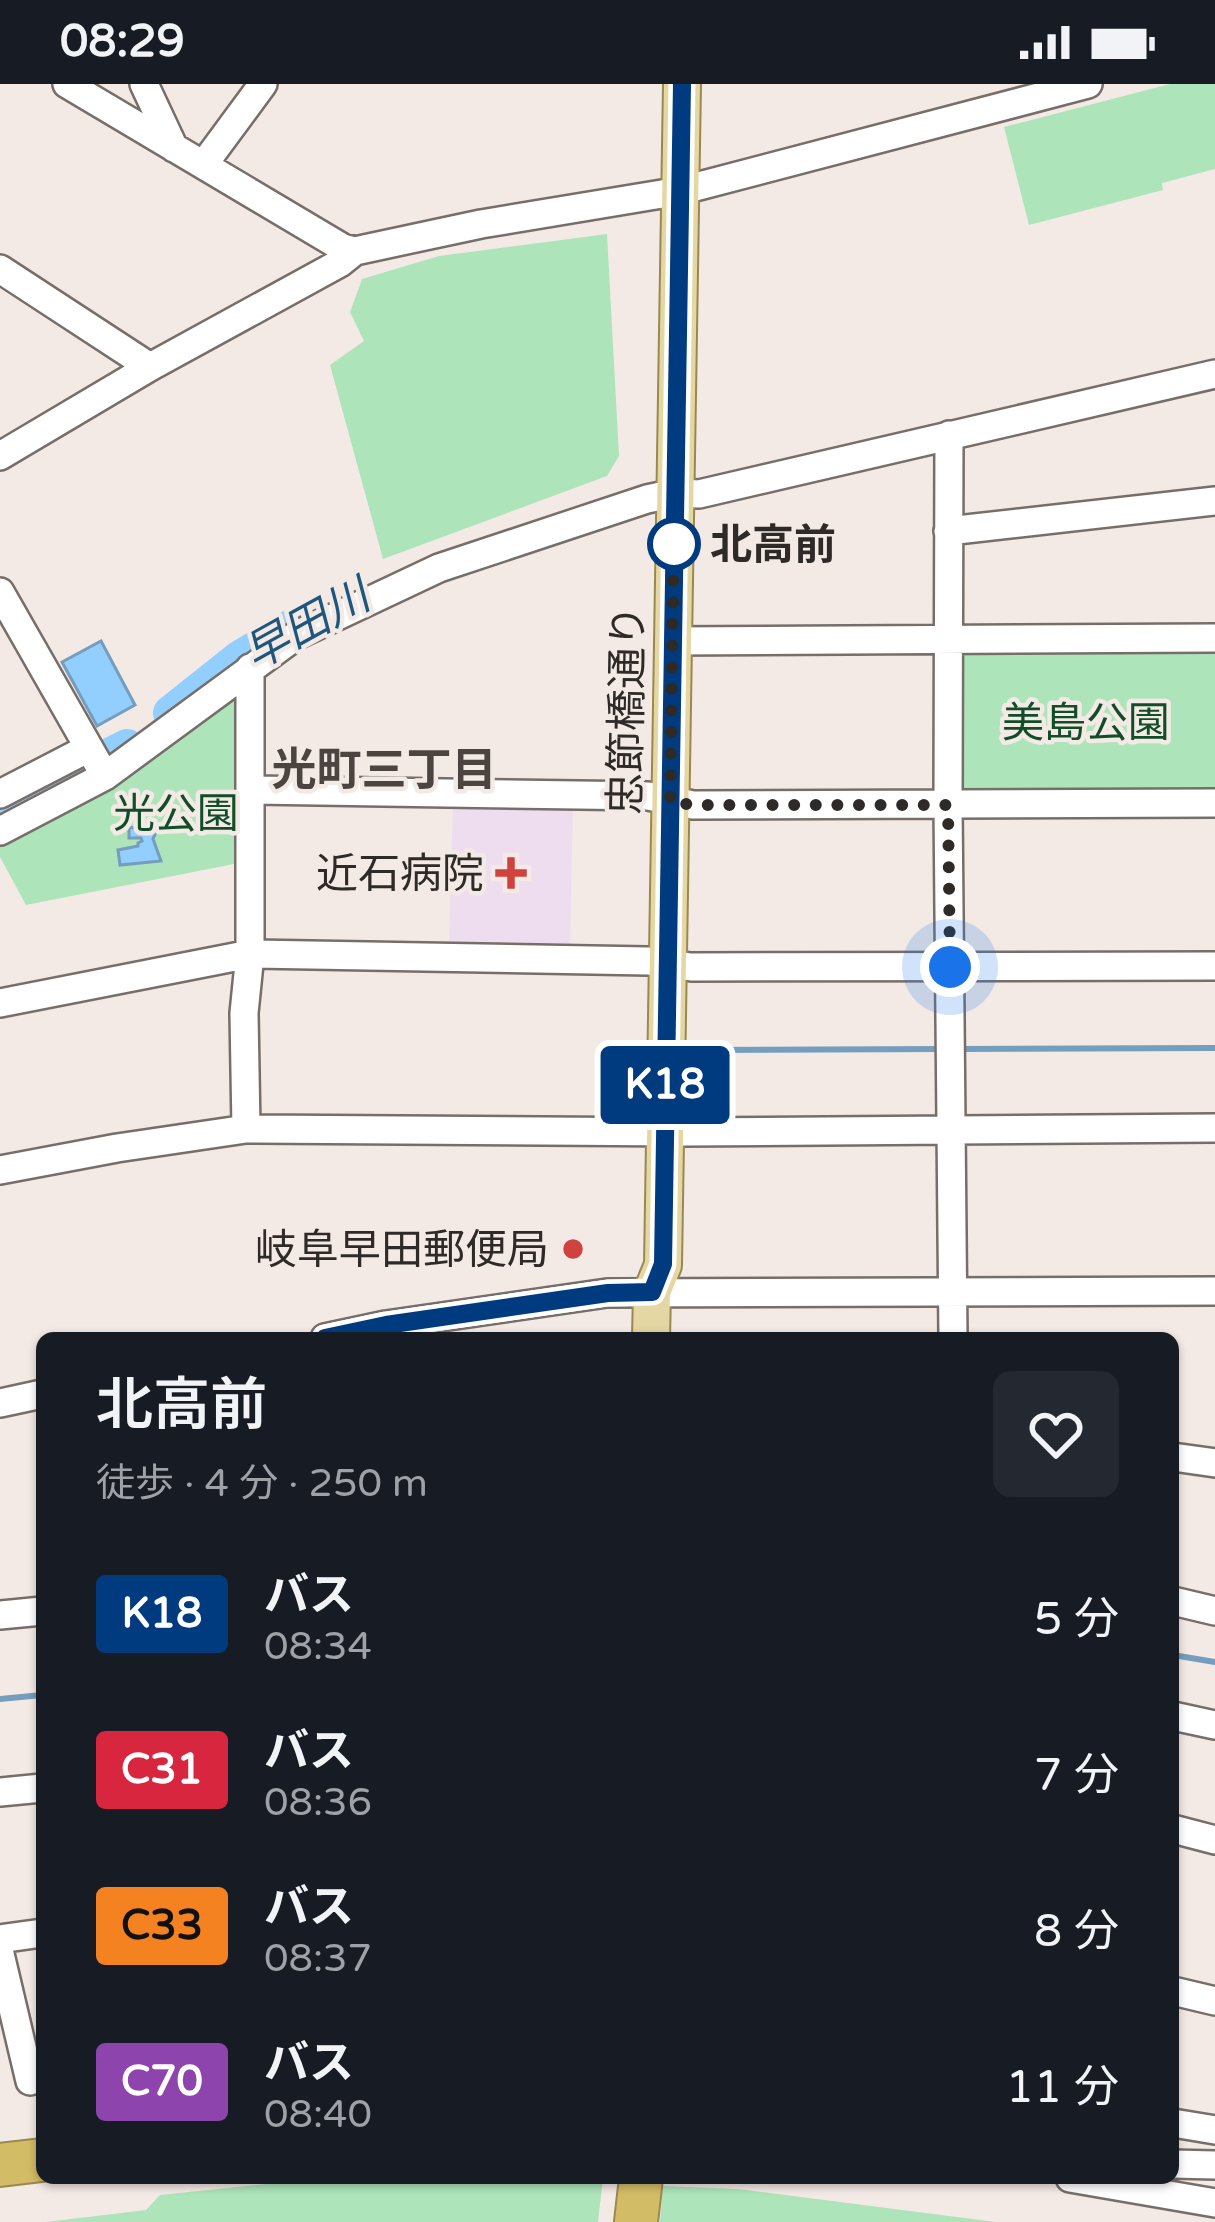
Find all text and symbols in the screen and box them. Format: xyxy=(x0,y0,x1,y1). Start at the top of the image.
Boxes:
text: 08:29 xyxy=(60,15,185,69)
marker: 北高前 xyxy=(649,519,699,569)
place label: 北高前 xyxy=(710,520,836,571)
water label: 早田川 xyxy=(235,567,383,682)
street label: 忠節橋通り xyxy=(600,605,655,815)
park label: 美島公園 xyxy=(1002,698,1170,749)
district label: 光町三丁目 xyxy=(271,744,497,798)
park label: 光公園 xyxy=(113,789,239,840)
place label: 近石病院 xyxy=(316,849,484,900)
marker: 近石病院 xyxy=(495,857,527,889)
your location xyxy=(920,937,980,997)
line badge: K18 xyxy=(596,1046,734,1124)
text: K18 xyxy=(625,1059,705,1110)
place label: 岐阜早田郵便局 xyxy=(255,1225,549,1276)
marker: 岐阜早田郵便局 xyxy=(560,1236,586,1262)
button: heart xyxy=(993,1371,1119,1497)
text: 北高前 xyxy=(96,1372,267,1440)
text: 徒歩 · 4 分 · 250 m xyxy=(96,1460,428,1507)
text: バス xyxy=(264,1569,354,1623)
text: K18 xyxy=(122,1588,202,1639)
text: 5 分 xyxy=(1034,1593,1119,1647)
text: 08:34 xyxy=(264,1623,372,1670)
text: バス xyxy=(264,1725,354,1779)
text: C31 xyxy=(121,1744,203,1795)
text: 7 分 xyxy=(1034,1749,1119,1803)
text: 08:36 xyxy=(264,1779,372,1826)
text: バス xyxy=(264,1881,354,1935)
text: C33 xyxy=(121,1900,203,1951)
text: 8 分 xyxy=(1034,1905,1119,1959)
text: 08:37 xyxy=(264,1935,372,1982)
text: バス xyxy=(264,2037,354,2091)
text: C70 xyxy=(121,2056,203,2107)
text: 11 分 xyxy=(1006,2061,1119,2115)
text: 08:40 xyxy=(264,2091,372,2138)

